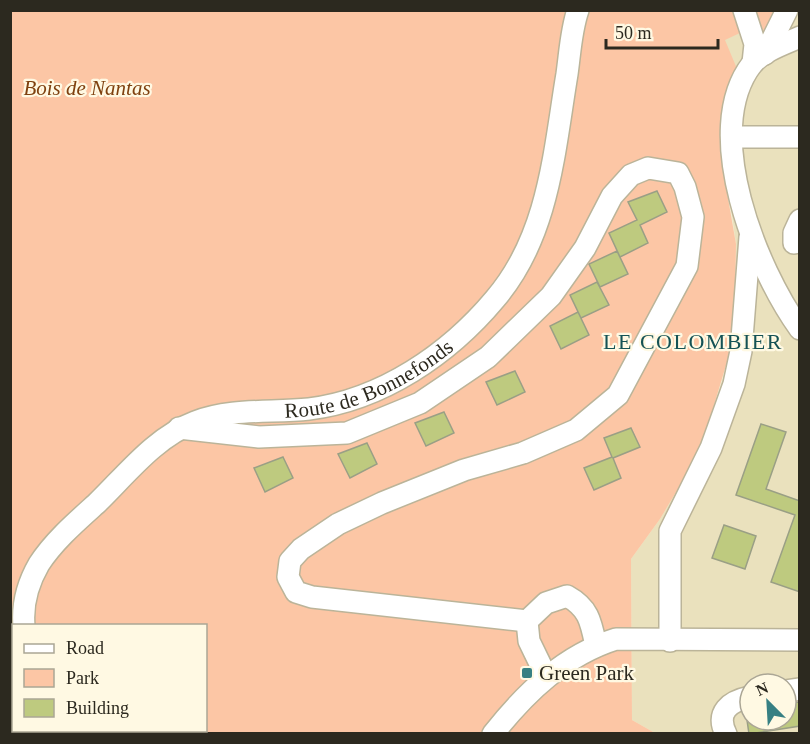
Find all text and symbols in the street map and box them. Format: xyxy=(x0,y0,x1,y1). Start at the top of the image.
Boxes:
scale bar xyxy=(606,12,718,50)
text: 50 m xyxy=(615,23,652,43)
park label: Bois de Nantas xyxy=(23,76,151,100)
district label: LE COLOMBIER xyxy=(603,329,783,354)
street label: Route de Bonnefonds xyxy=(284,335,458,423)
legend xyxy=(12,624,207,732)
text: Road xyxy=(66,638,104,658)
place label: Green Park xyxy=(539,661,635,685)
marker: Green Park xyxy=(520,666,534,680)
text: Park xyxy=(66,668,99,688)
north arrow xyxy=(738,672,798,732)
text: N xyxy=(753,678,771,699)
text: Building xyxy=(66,698,129,718)

